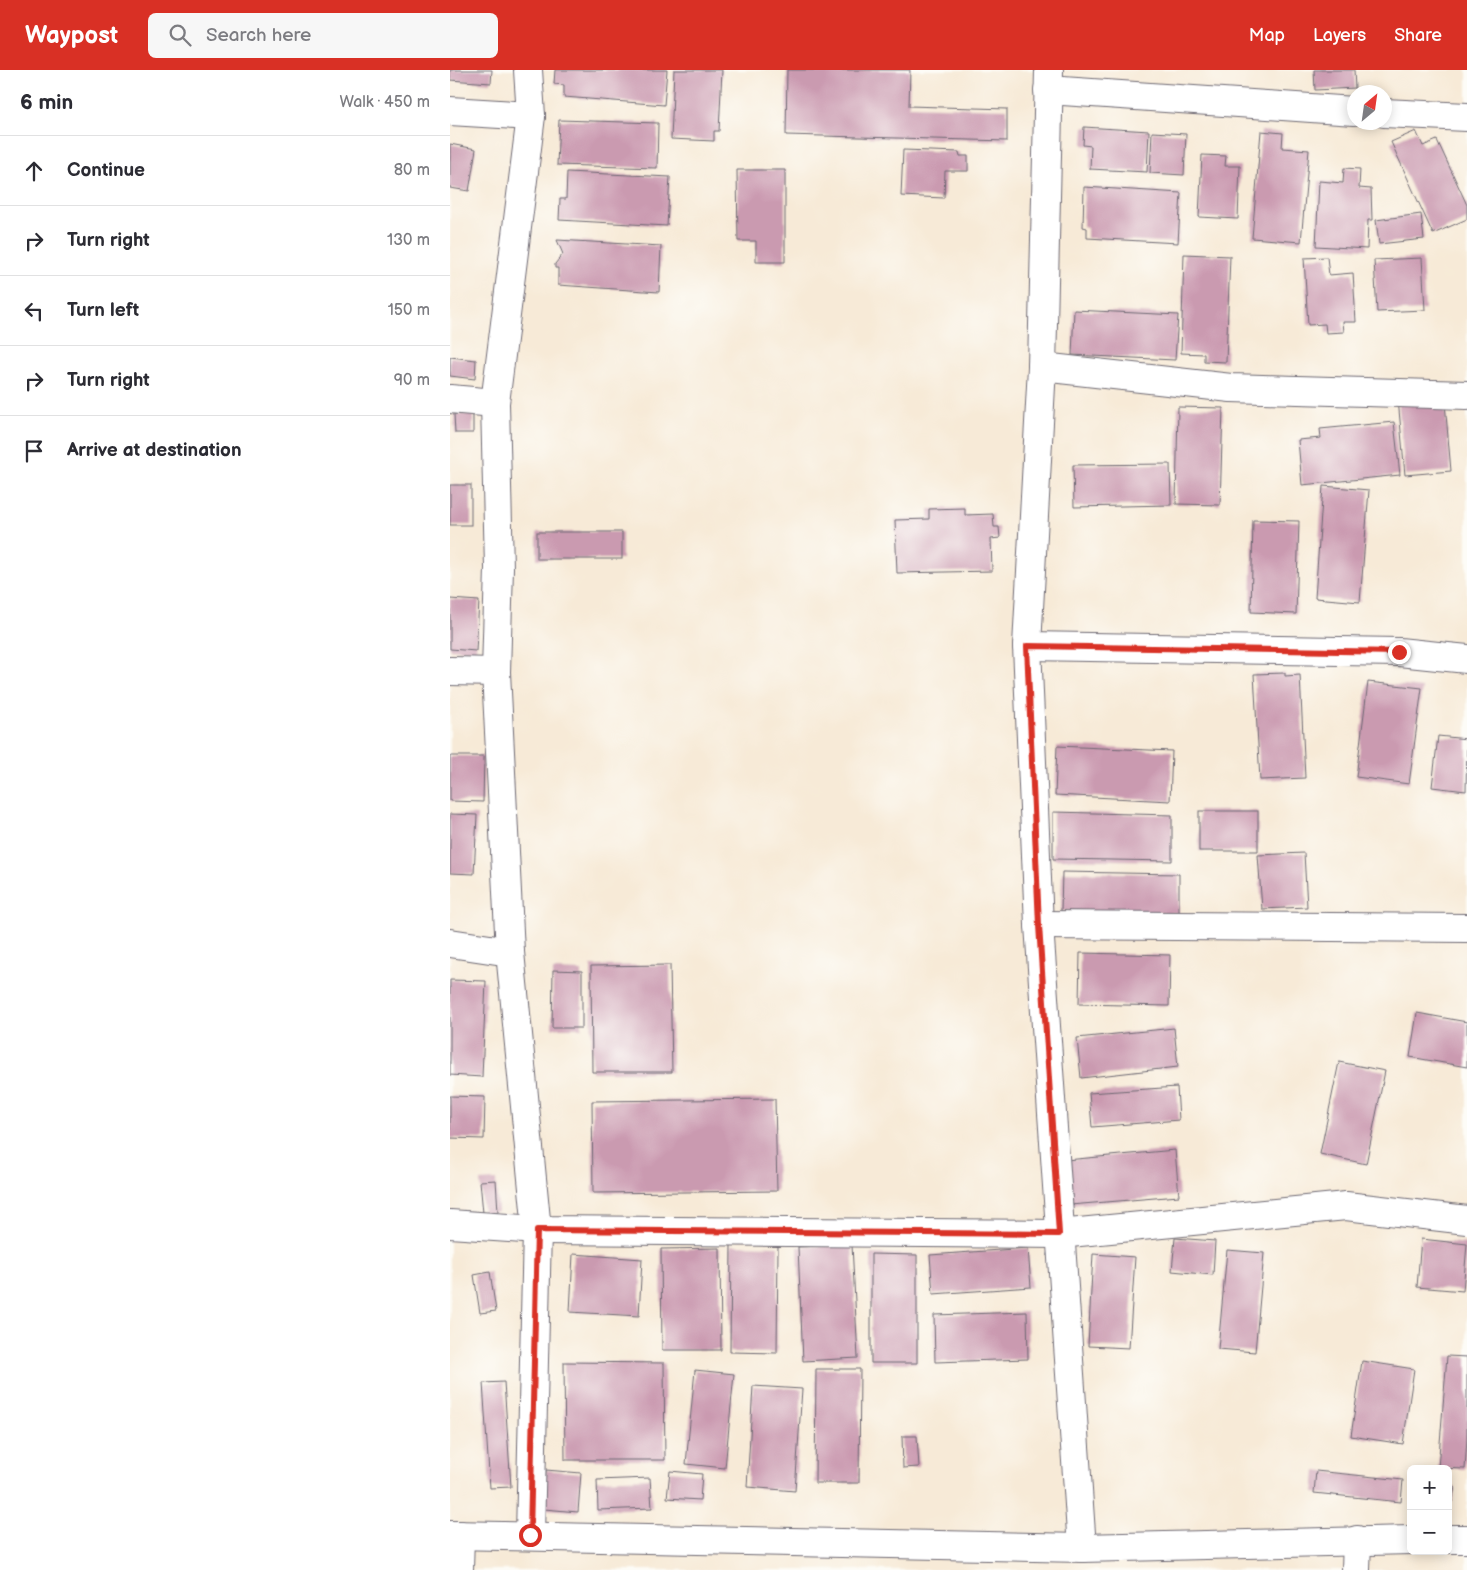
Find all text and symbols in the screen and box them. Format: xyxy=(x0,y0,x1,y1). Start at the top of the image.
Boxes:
search box xyxy=(148,13,498,58)
text: Waypost xyxy=(25,21,118,50)
icon: search xyxy=(166,21,194,49)
text: Search here xyxy=(206,24,311,47)
text: Map xyxy=(1249,25,1285,46)
text: Layers xyxy=(1313,25,1366,46)
text: Share xyxy=(1394,25,1442,46)
north arrow xyxy=(1347,85,1392,130)
text: 6 min xyxy=(20,90,73,115)
text: Walk · 450 m xyxy=(340,93,430,112)
icon: ahead xyxy=(20,157,48,185)
text: Continue xyxy=(67,159,145,182)
text: 80 m xyxy=(394,161,430,180)
icon: right xyxy=(20,227,48,255)
text: Turn right xyxy=(67,229,150,252)
text: 130 m xyxy=(387,231,430,250)
icon: left xyxy=(20,297,48,325)
text: Turn left xyxy=(67,299,139,322)
text: 150 m xyxy=(388,301,430,320)
icon: right xyxy=(20,367,48,395)
text: Turn right xyxy=(67,369,150,392)
text: 90 m xyxy=(394,371,430,390)
icon: arrive xyxy=(20,437,48,465)
text: Arrive at destination xyxy=(67,439,242,462)
route end xyxy=(1388,641,1411,664)
map controls xyxy=(1407,1465,1452,1555)
button: + xyxy=(1407,1465,1452,1510)
button: − xyxy=(1407,1510,1452,1555)
route start xyxy=(519,1524,542,1547)

